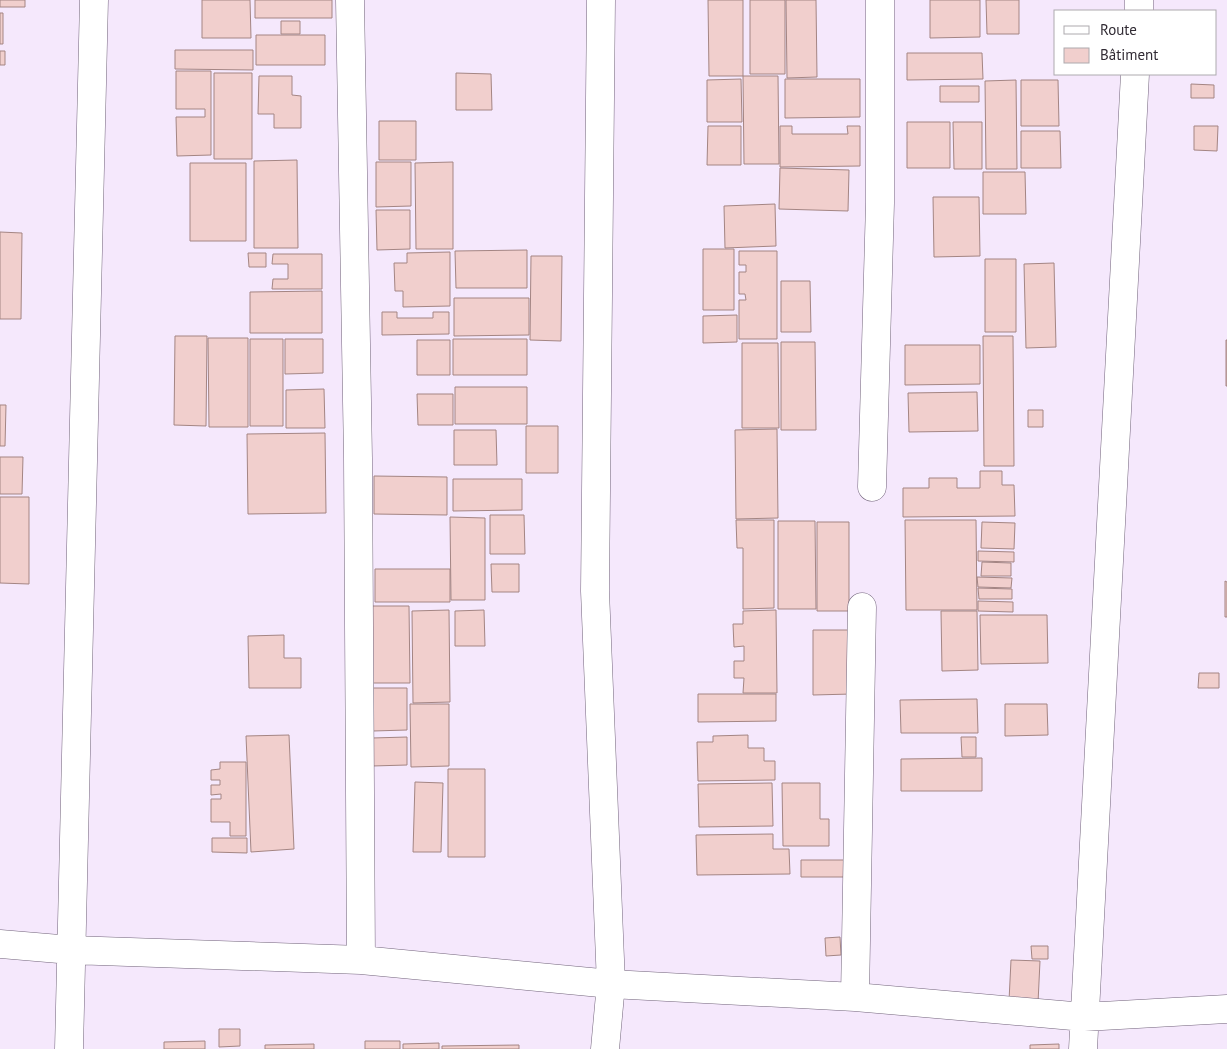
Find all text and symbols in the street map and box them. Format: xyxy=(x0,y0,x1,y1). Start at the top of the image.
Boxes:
legend xyxy=(1054,10,1217,75)
text: Route xyxy=(1100,20,1137,39)
text: Bâtiment xyxy=(1100,45,1158,64)

